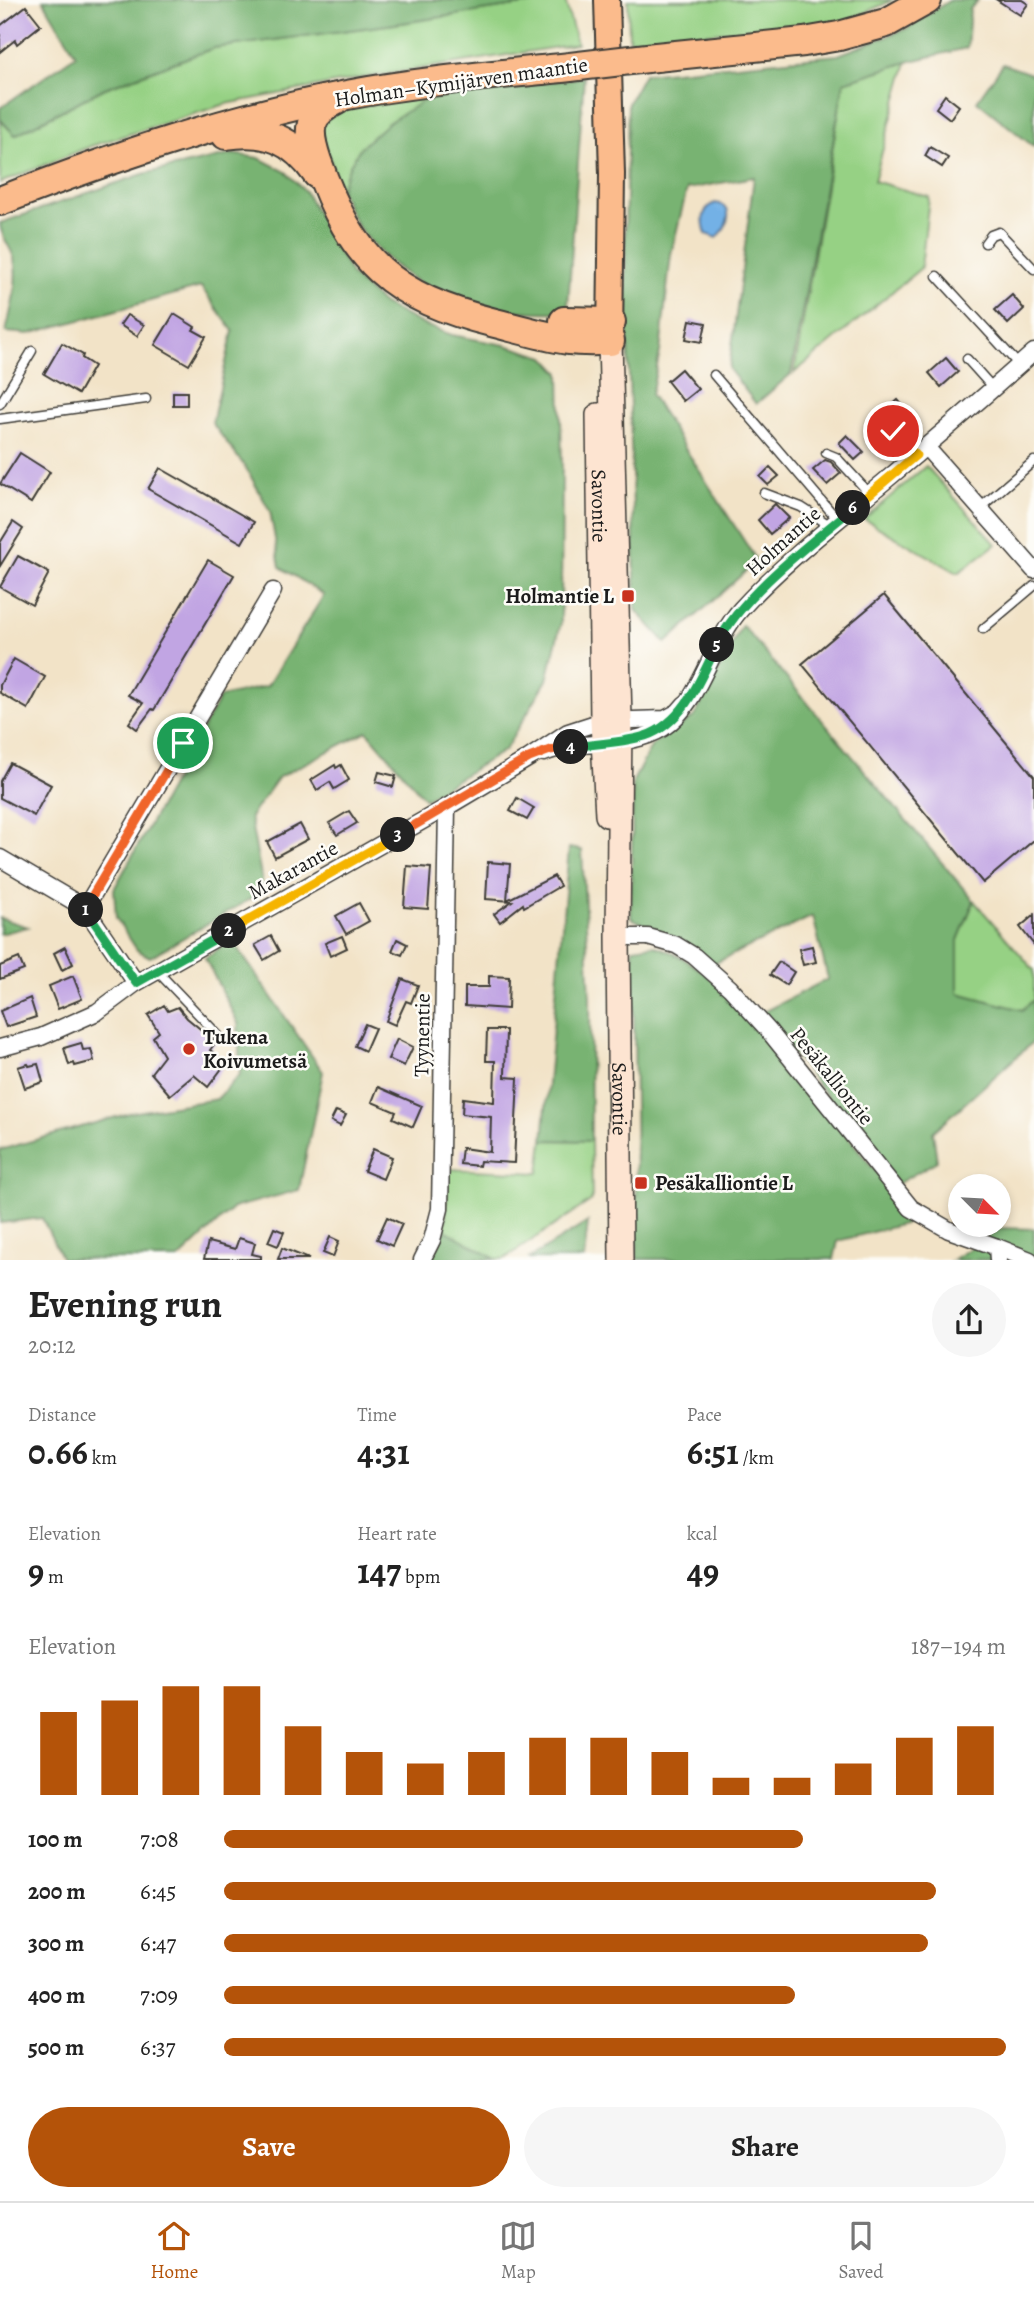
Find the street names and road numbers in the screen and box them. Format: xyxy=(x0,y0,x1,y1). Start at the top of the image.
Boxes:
street label: Holman–Kymijärven maantie xyxy=(333,50,589,114)
street label: Savontie xyxy=(585,469,614,543)
street label: Holmantie xyxy=(739,500,827,582)
street label: Makarantie xyxy=(243,834,343,906)
street label: Tyynentie xyxy=(407,993,437,1077)
street label: Pesäkalliontie xyxy=(784,1021,880,1131)
street label: Savontie xyxy=(605,1062,634,1136)

